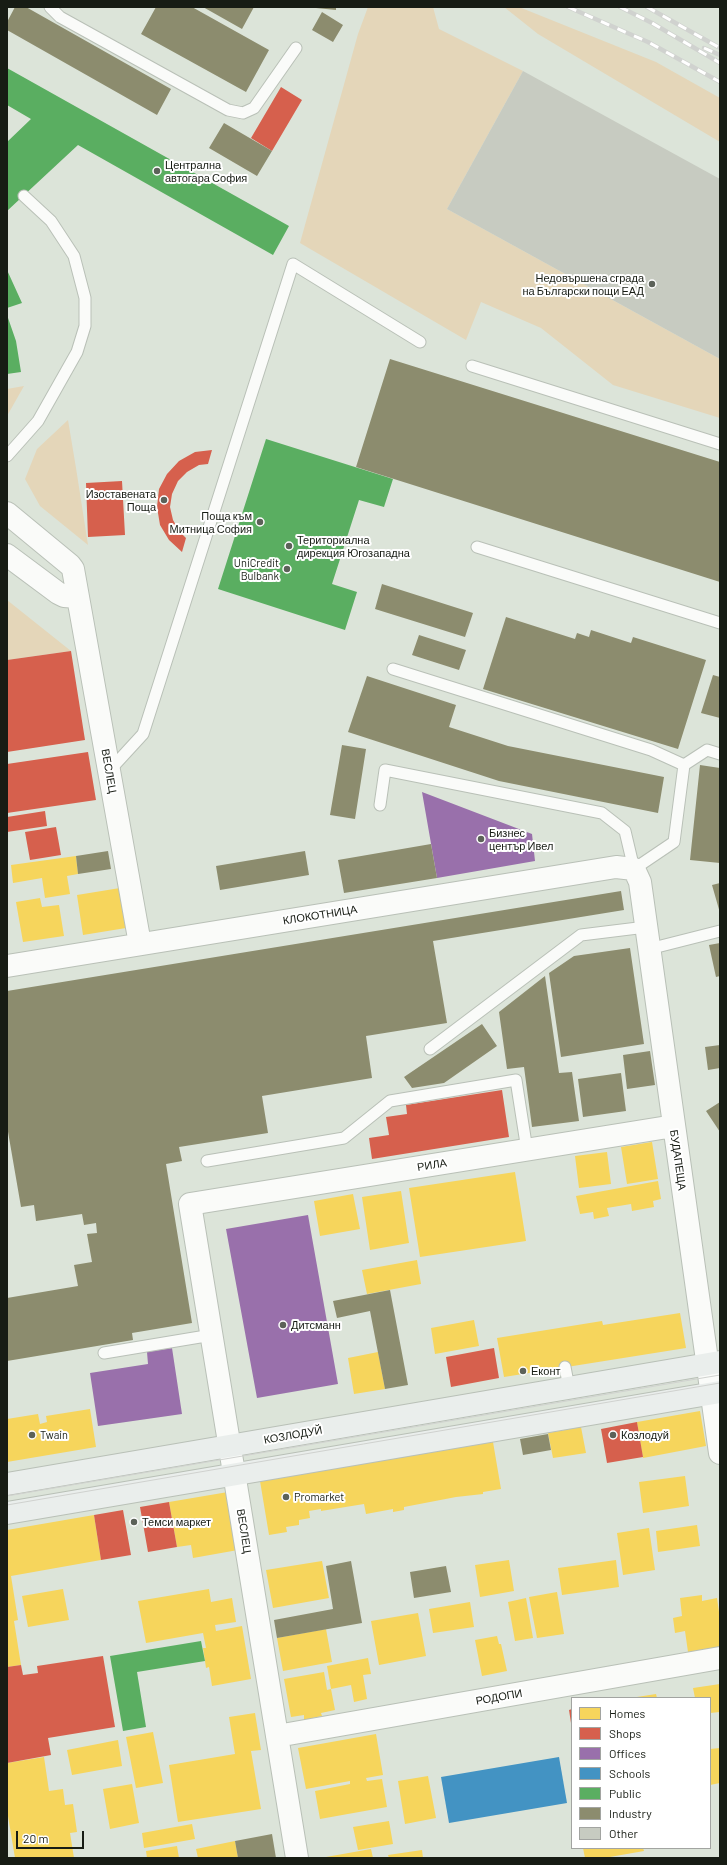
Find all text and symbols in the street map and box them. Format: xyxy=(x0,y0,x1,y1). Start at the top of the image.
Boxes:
place label: Централна автогара София xyxy=(165,158,247,184)
marker: Централна автогара София xyxy=(152,166,162,176)
place label: Недовършена сграда на Български пощи ЕАД xyxy=(522,271,644,297)
marker: Недовършена сграда на Български пощи ЕАД xyxy=(647,279,657,289)
place label: Изоставената Поща xyxy=(86,487,156,513)
marker: Изоставената Поща xyxy=(159,495,169,505)
place label: Поща към Митница София xyxy=(170,509,252,535)
marker: Поща към Митница София xyxy=(255,517,265,527)
place label: Териториална дирекция Югозападна xyxy=(297,533,410,559)
marker: Териториална дирекция Югозападна xyxy=(284,541,294,551)
place label: UniCredit Bulbank xyxy=(234,556,279,582)
marker: UniCredit Bulbank xyxy=(282,564,292,574)
street label: ВЕСЛЕЦ xyxy=(99,748,119,794)
place label: Бизнес център Ивел xyxy=(489,826,553,852)
marker: Бизнес център Ивел xyxy=(476,834,486,844)
street label: КЛОКОТНИЦА xyxy=(282,903,358,927)
street label: БУДАПЕЩА xyxy=(667,1129,689,1191)
street label: РИЛА xyxy=(416,1156,448,1174)
place label: Дитсманн xyxy=(291,1318,341,1332)
marker: Дитсманн xyxy=(278,1320,288,1330)
place label: Еконт xyxy=(531,1364,561,1378)
marker: Еконт xyxy=(518,1366,528,1376)
street label: КОЗЛОДУЙ xyxy=(263,1423,323,1447)
place label: Twain xyxy=(40,1428,68,1442)
place label: Козлодуй xyxy=(621,1428,669,1442)
marker: Twain xyxy=(27,1430,37,1440)
marker: Козлодуй xyxy=(608,1430,618,1440)
place label: Promarket xyxy=(294,1490,344,1504)
marker: Promarket xyxy=(281,1492,291,1502)
street label: ВЕСЛЕЦ xyxy=(234,1508,254,1554)
place label: Темси маркет xyxy=(142,1515,211,1529)
marker: Темси маркет xyxy=(129,1517,139,1527)
street label: РОДОПИ xyxy=(475,1686,523,1708)
legend xyxy=(571,1697,711,1849)
text: Homes xyxy=(609,1706,645,1720)
text: Shops xyxy=(609,1726,641,1740)
text: Offices xyxy=(609,1746,646,1760)
text: Schools xyxy=(609,1766,650,1780)
text: Public xyxy=(609,1786,641,1800)
text: Industry xyxy=(609,1806,652,1820)
scale bar xyxy=(18,1823,86,1849)
text: Other xyxy=(609,1826,638,1840)
text: 20 m xyxy=(23,1831,49,1845)

